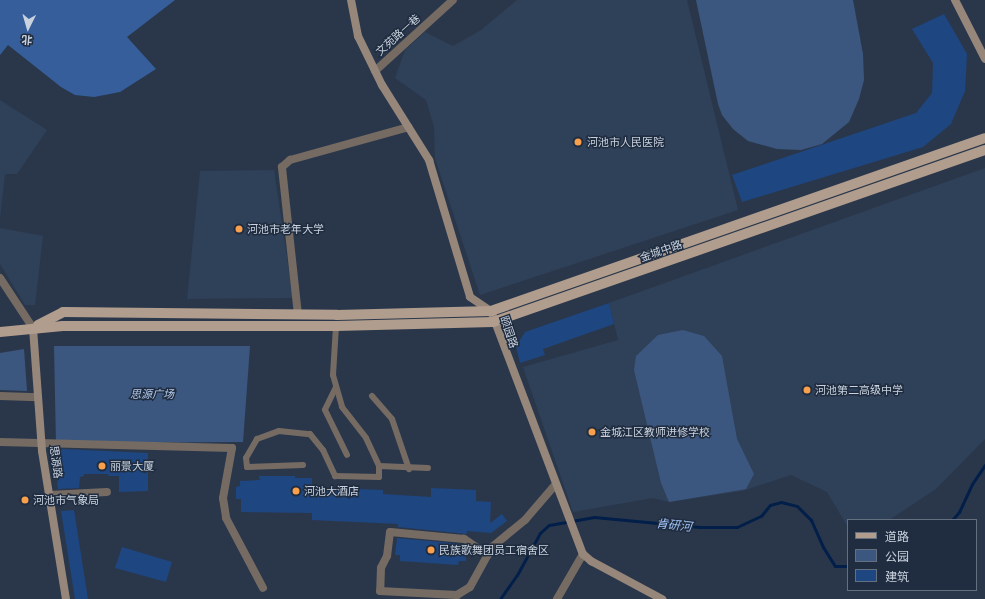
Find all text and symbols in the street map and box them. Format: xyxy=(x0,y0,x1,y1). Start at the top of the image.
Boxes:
north arrow xyxy=(8,8,48,48)
street label: 文苑路一巷 xyxy=(373,12,423,58)
text: 北 xyxy=(21,33,33,47)
place label: 河池市人民医院 xyxy=(587,135,664,149)
marker: 河池市人民医院 xyxy=(572,136,584,148)
place label: 河池市老年大学 xyxy=(247,222,324,236)
marker: 河池市老年大学 xyxy=(234,224,244,234)
street label: 金城中路 xyxy=(638,238,684,264)
street label: 颐园路 xyxy=(497,314,521,350)
place label: 河池第二高级中学 xyxy=(815,383,903,397)
marker: 河池第二高级中学 xyxy=(802,385,812,395)
park label: 思源广场 xyxy=(130,387,174,401)
place label: 金城江区教师进修学校 xyxy=(600,425,710,439)
marker: 金城江区教师进修学校 xyxy=(587,427,597,437)
street label: 思源路 xyxy=(47,445,65,479)
place label: 丽景大厦 xyxy=(110,459,154,473)
marker: 丽景大厦 xyxy=(97,461,107,471)
place label: 河池大酒店 xyxy=(304,484,359,498)
marker: 河池大酒店 xyxy=(291,486,301,496)
place label: 河池市气象局 xyxy=(33,493,99,507)
marker: 河池市气象局 xyxy=(20,495,30,505)
water label: 肯研河 xyxy=(655,516,693,534)
legend xyxy=(847,519,977,591)
text: 道路 xyxy=(885,529,909,544)
place label: 民族歌舞团员工宿舍区 xyxy=(439,543,549,557)
marker: 民族歌舞团员工宿舍区 xyxy=(426,545,436,555)
text: 公园 xyxy=(885,549,909,564)
text: 建筑 xyxy=(885,569,909,584)

